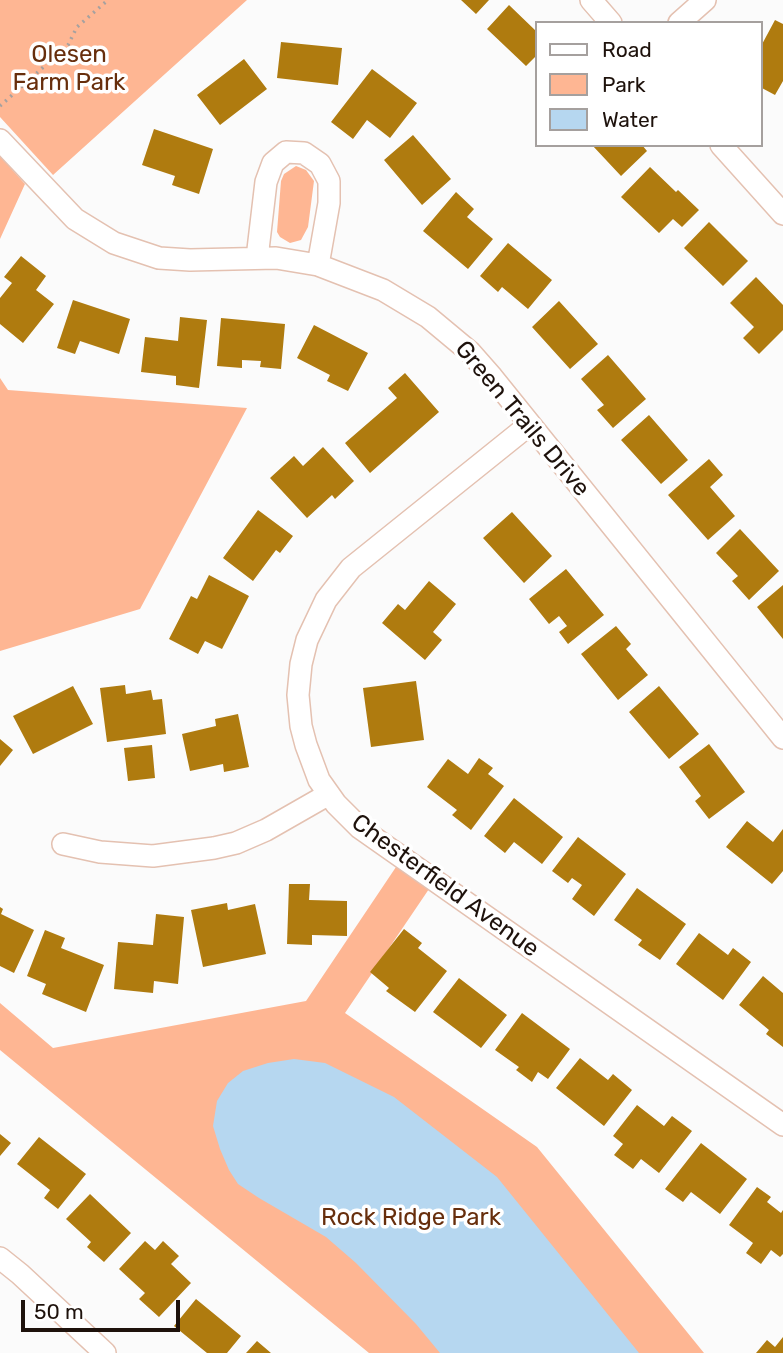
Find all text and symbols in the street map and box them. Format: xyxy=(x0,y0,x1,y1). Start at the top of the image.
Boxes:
legend xyxy=(534,21,762,147)
text: Road xyxy=(602,37,652,62)
park label: Olesen Farm Park xyxy=(13,41,125,97)
text: Park xyxy=(602,72,646,97)
text: Water xyxy=(602,107,658,132)
street label: Green Trails Drive xyxy=(449,335,595,503)
street label: Chesterfield Avenue xyxy=(346,808,544,964)
park label: Rock Ridge Park xyxy=(321,1204,501,1232)
scale bar xyxy=(24,1286,184,1330)
text: 50 m xyxy=(34,1299,84,1324)

